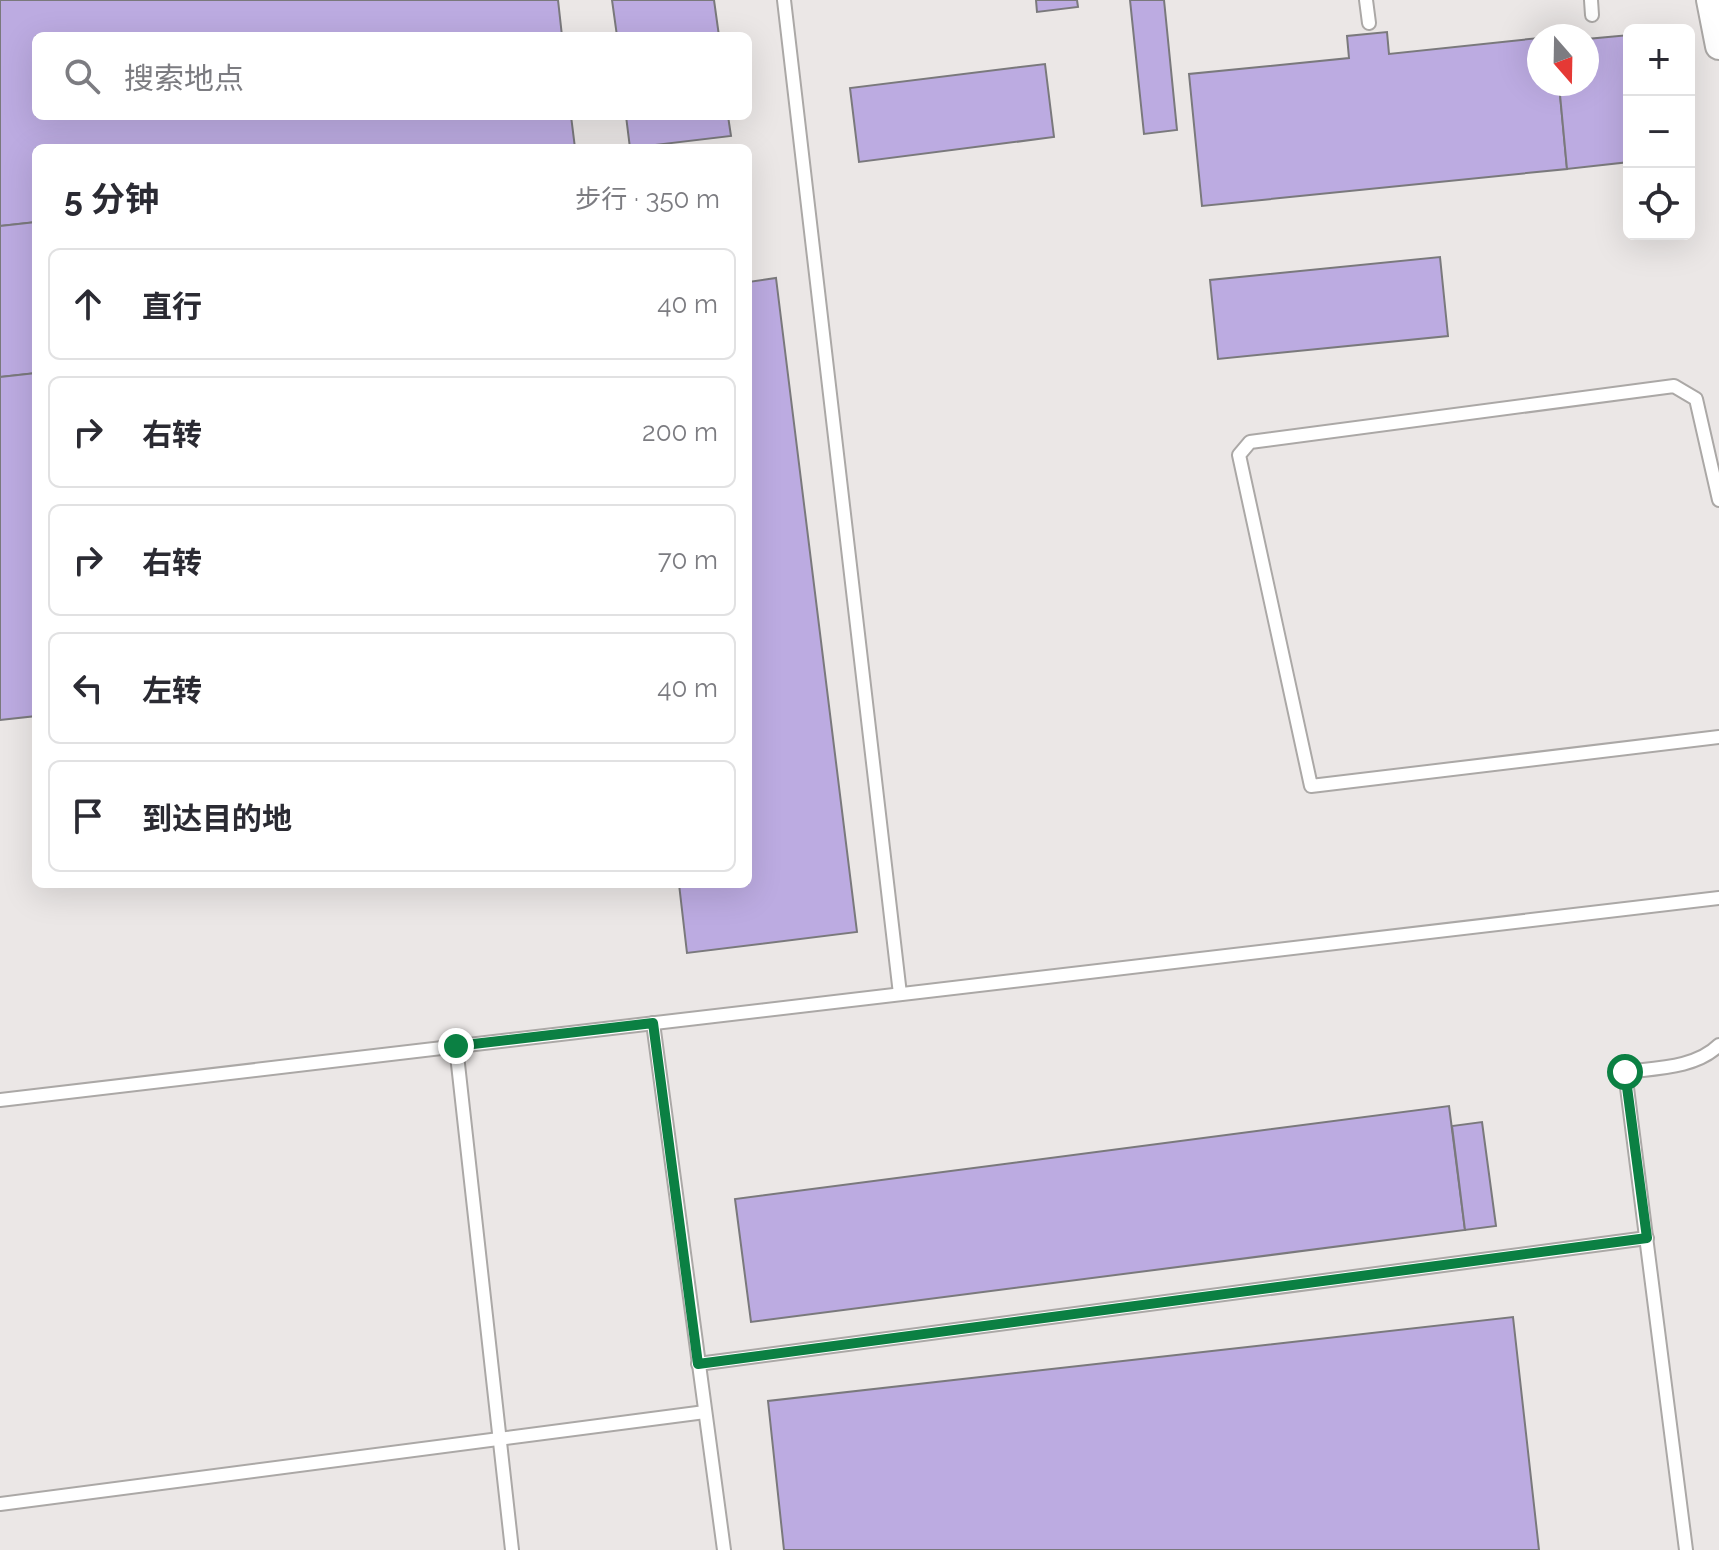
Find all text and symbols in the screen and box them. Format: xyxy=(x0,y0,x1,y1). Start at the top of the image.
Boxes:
north arrow xyxy=(1527,24,1599,96)
map controls xyxy=(1623,24,1695,240)
button: + xyxy=(1623,24,1695,96)
search box xyxy=(32,32,752,120)
icon: search xyxy=(60,54,104,98)
text: 搜索地点 xyxy=(124,61,244,96)
button: − xyxy=(1623,96,1695,168)
button: locate xyxy=(1623,168,1695,240)
text: 5 分钟 xyxy=(64,179,159,219)
text: 步行 · 350 m xyxy=(575,184,720,214)
icon: ahead xyxy=(66,282,110,326)
text: 直行 xyxy=(142,289,202,324)
text: 40 m xyxy=(657,289,718,319)
icon: right xyxy=(66,410,110,454)
text: 右转 xyxy=(142,417,202,452)
text: 200 m xyxy=(642,417,718,447)
icon: right xyxy=(66,538,110,582)
text: 右转 xyxy=(142,545,202,580)
text: 70 m xyxy=(658,545,718,575)
icon: left xyxy=(66,666,110,710)
text: 左转 xyxy=(142,673,202,708)
text: 40 m xyxy=(657,673,718,703)
icon: arrive xyxy=(66,794,110,838)
text: 到达目的地 xyxy=(142,801,292,836)
route end xyxy=(438,1028,474,1064)
route start xyxy=(1607,1054,1643,1090)

